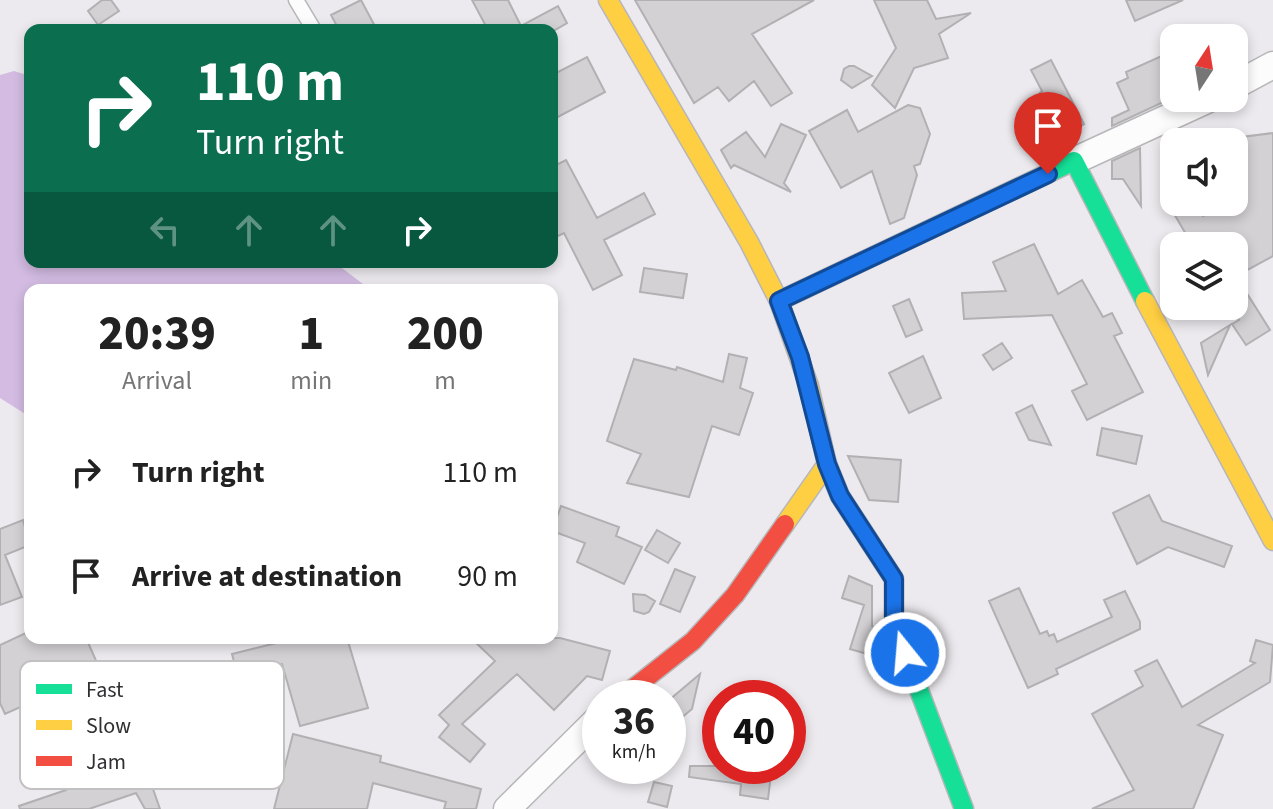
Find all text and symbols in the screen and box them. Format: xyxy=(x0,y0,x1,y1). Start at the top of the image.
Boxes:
north arrow xyxy=(1160,24,1248,112)
map controls xyxy=(1160,24,1248,320)
text: 110 m xyxy=(196,43,344,122)
icon: right xyxy=(64,56,168,160)
pin xyxy=(1014,92,1082,174)
icon: arrive xyxy=(1026,104,1070,148)
text: Turn right xyxy=(196,117,344,168)
button: sound xyxy=(1160,128,1248,216)
icon: left xyxy=(143,208,187,252)
icon: ahead xyxy=(227,208,271,252)
icon: ahead xyxy=(311,208,355,252)
icon: right xyxy=(395,208,439,252)
button: layers xyxy=(1160,232,1248,320)
text: 20:39 xyxy=(98,300,216,368)
text: 1 xyxy=(298,300,324,368)
text: 200 xyxy=(407,300,484,368)
text: Arrival xyxy=(122,362,192,399)
text: min xyxy=(290,362,332,399)
text: m xyxy=(434,362,456,399)
icon: right xyxy=(64,450,108,494)
text: Turn right xyxy=(132,451,264,494)
text: 110 m xyxy=(442,451,518,494)
icon: arrive xyxy=(64,554,108,598)
text: Arrive at destination xyxy=(132,555,402,598)
text: 90 m xyxy=(457,555,518,598)
position arrow xyxy=(863,611,947,695)
legend xyxy=(20,661,284,789)
text: Fast xyxy=(86,674,124,706)
speed limit sign: 40 xyxy=(702,680,806,784)
text: 36 xyxy=(613,693,655,750)
text: Slow xyxy=(86,710,131,742)
text: km/h xyxy=(612,738,656,766)
text: Jam xyxy=(86,746,126,778)

